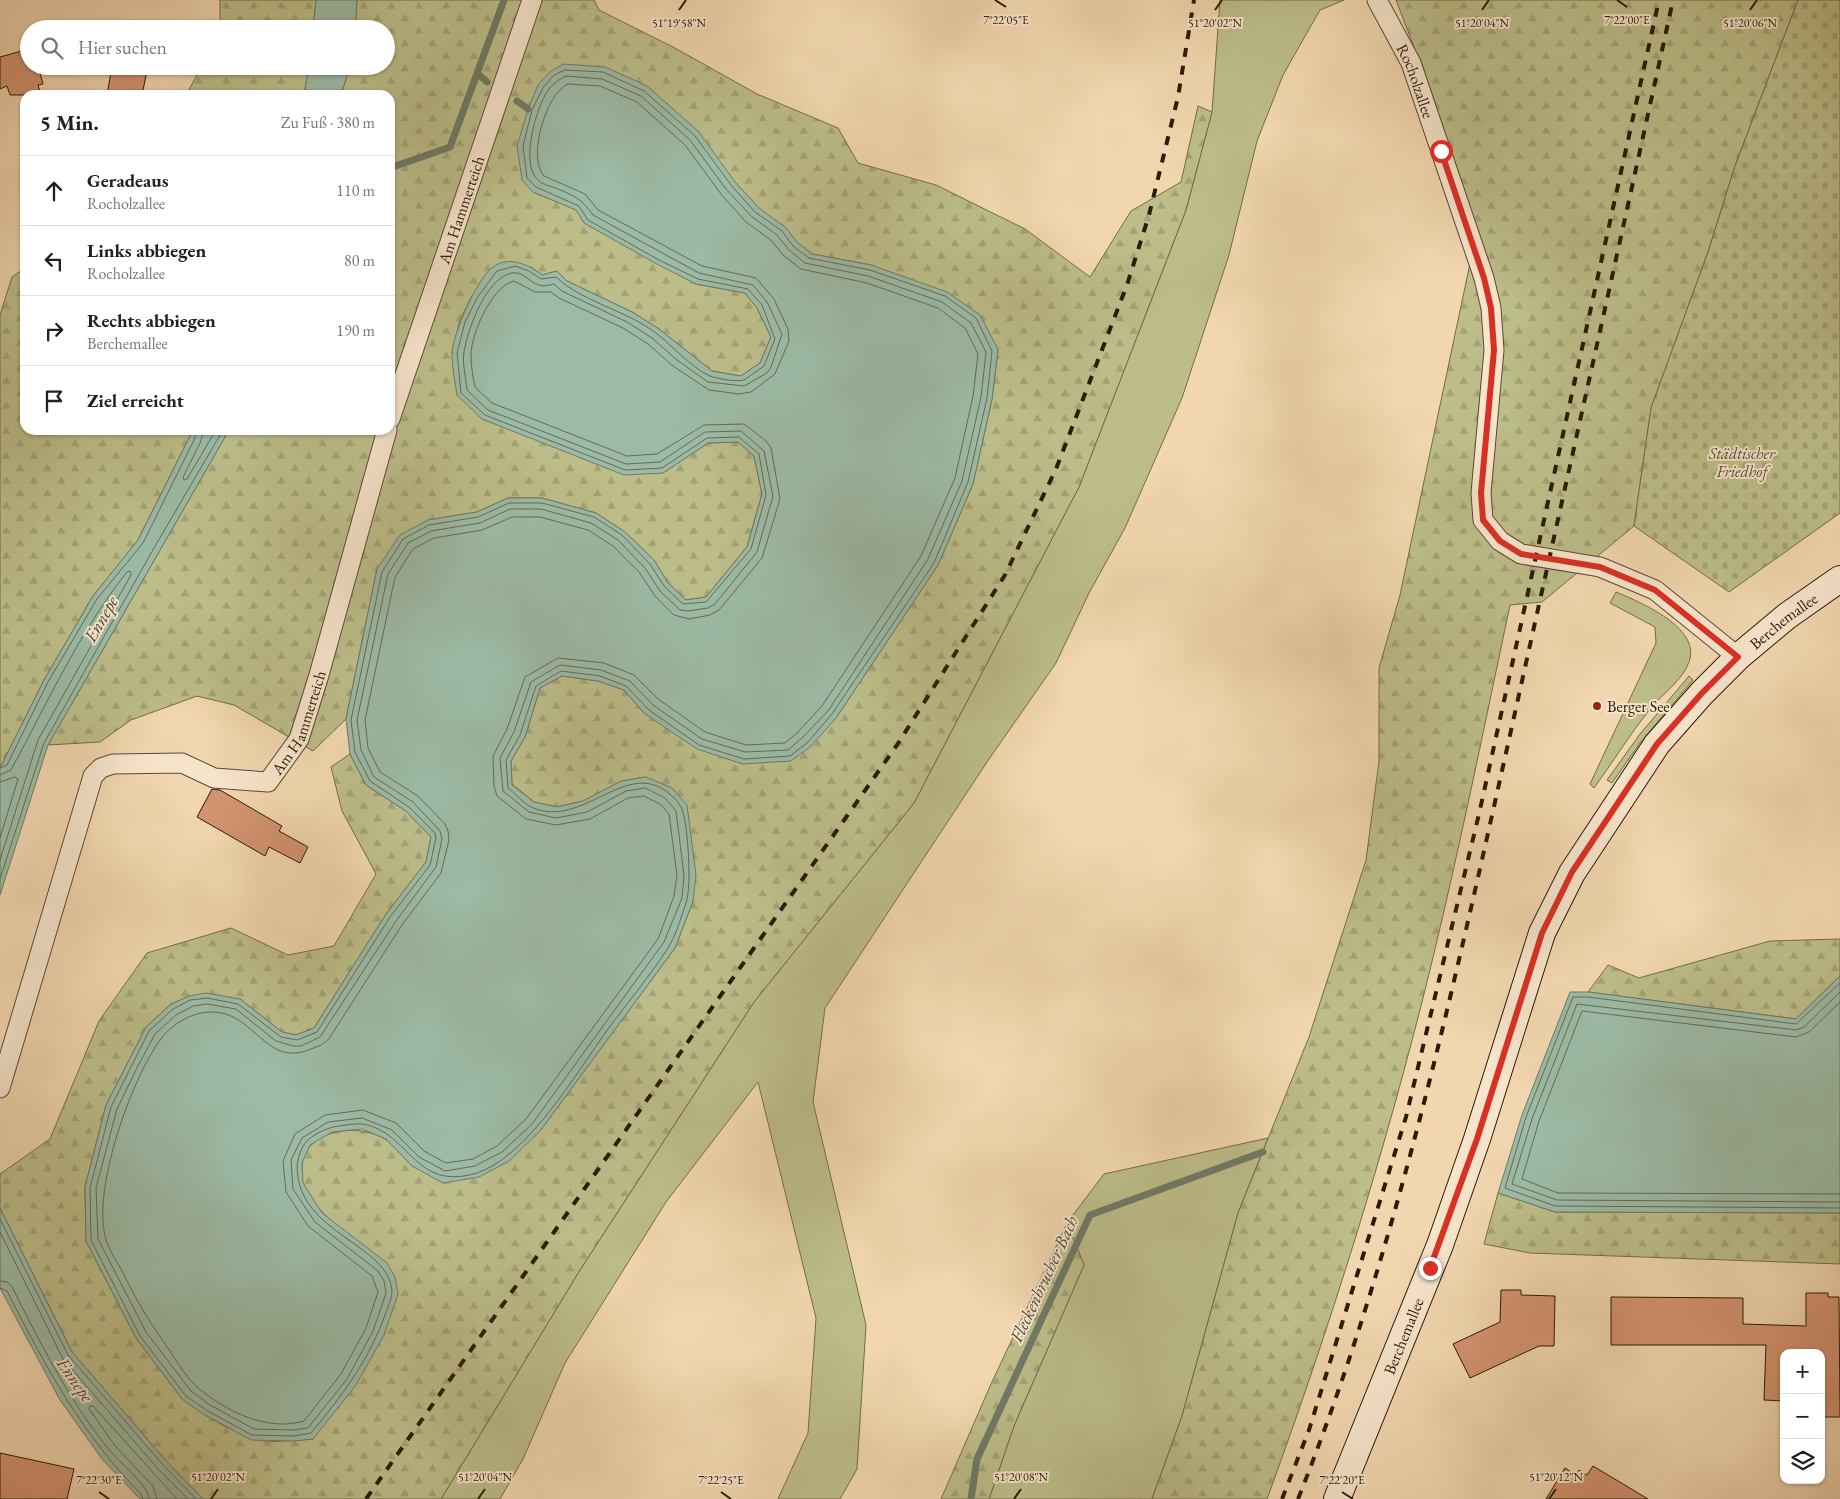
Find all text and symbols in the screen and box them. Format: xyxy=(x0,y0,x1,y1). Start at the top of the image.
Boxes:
text: 7°22'05"E xyxy=(983,12,1029,28)
text: 7°22'00"E xyxy=(1604,12,1650,28)
text: 51°19'58"N xyxy=(652,15,706,31)
text: 51°20'02"N xyxy=(1188,15,1242,31)
text: 51°20'04"N xyxy=(1455,15,1509,31)
text: 51°20'06"N xyxy=(1723,15,1777,31)
search box xyxy=(20,20,395,75)
icon: search xyxy=(38,34,66,62)
text: Hier suchen xyxy=(78,35,167,60)
street label: Rocholzallee xyxy=(1392,40,1439,121)
text: 5 Min. xyxy=(40,109,99,136)
text: Zu Fuß · 380 m xyxy=(281,112,375,133)
route start xyxy=(1430,140,1453,163)
street label: Am Hammerteich xyxy=(433,153,489,267)
text: Geradeaus xyxy=(87,168,169,193)
icon: ahead xyxy=(40,177,68,205)
text: 110 m xyxy=(336,180,375,201)
text: Rocholzallee xyxy=(87,193,165,214)
text: Links abbiegen xyxy=(87,238,206,263)
icon: left xyxy=(40,247,68,275)
text: 80 m xyxy=(344,250,375,271)
text: Rocholzallee xyxy=(87,263,165,284)
text: Rechts abbiegen xyxy=(87,308,216,333)
icon: right xyxy=(40,317,68,345)
text: 190 m xyxy=(336,320,375,341)
text: Berchemallee xyxy=(87,333,168,354)
icon: arrive xyxy=(40,387,68,415)
text: Ziel erreicht xyxy=(87,388,184,413)
park label: Städtischer Friedhof xyxy=(1708,443,1776,482)
street label: Berchemallee xyxy=(1745,588,1822,654)
water label: Ennepe xyxy=(78,591,124,647)
street label: Am Hammerteich xyxy=(266,668,331,780)
place label: Berger See xyxy=(1607,696,1669,717)
marker: Berger See xyxy=(1591,700,1603,712)
water label: Fleckenbrucher Bach xyxy=(1004,1212,1083,1347)
route end xyxy=(1419,1257,1442,1280)
street label: Berchemallee xyxy=(1379,1295,1429,1378)
map controls xyxy=(1780,1349,1825,1484)
button: + xyxy=(1780,1349,1825,1394)
water label: Ennepe xyxy=(50,1352,99,1408)
button: − xyxy=(1780,1394,1825,1439)
button: layers xyxy=(1780,1439,1825,1484)
text: 51°20'02"N xyxy=(191,1469,245,1485)
text: 51°20'04"N xyxy=(458,1469,512,1485)
text: 51°20'08"N xyxy=(994,1469,1048,1485)
text: 51°20'12"N xyxy=(1529,1469,1583,1485)
text: 7°22'30"E xyxy=(76,1472,122,1488)
text: 7°22'25"E xyxy=(698,1472,744,1488)
text: 7°22'20"E xyxy=(1319,1472,1365,1488)

